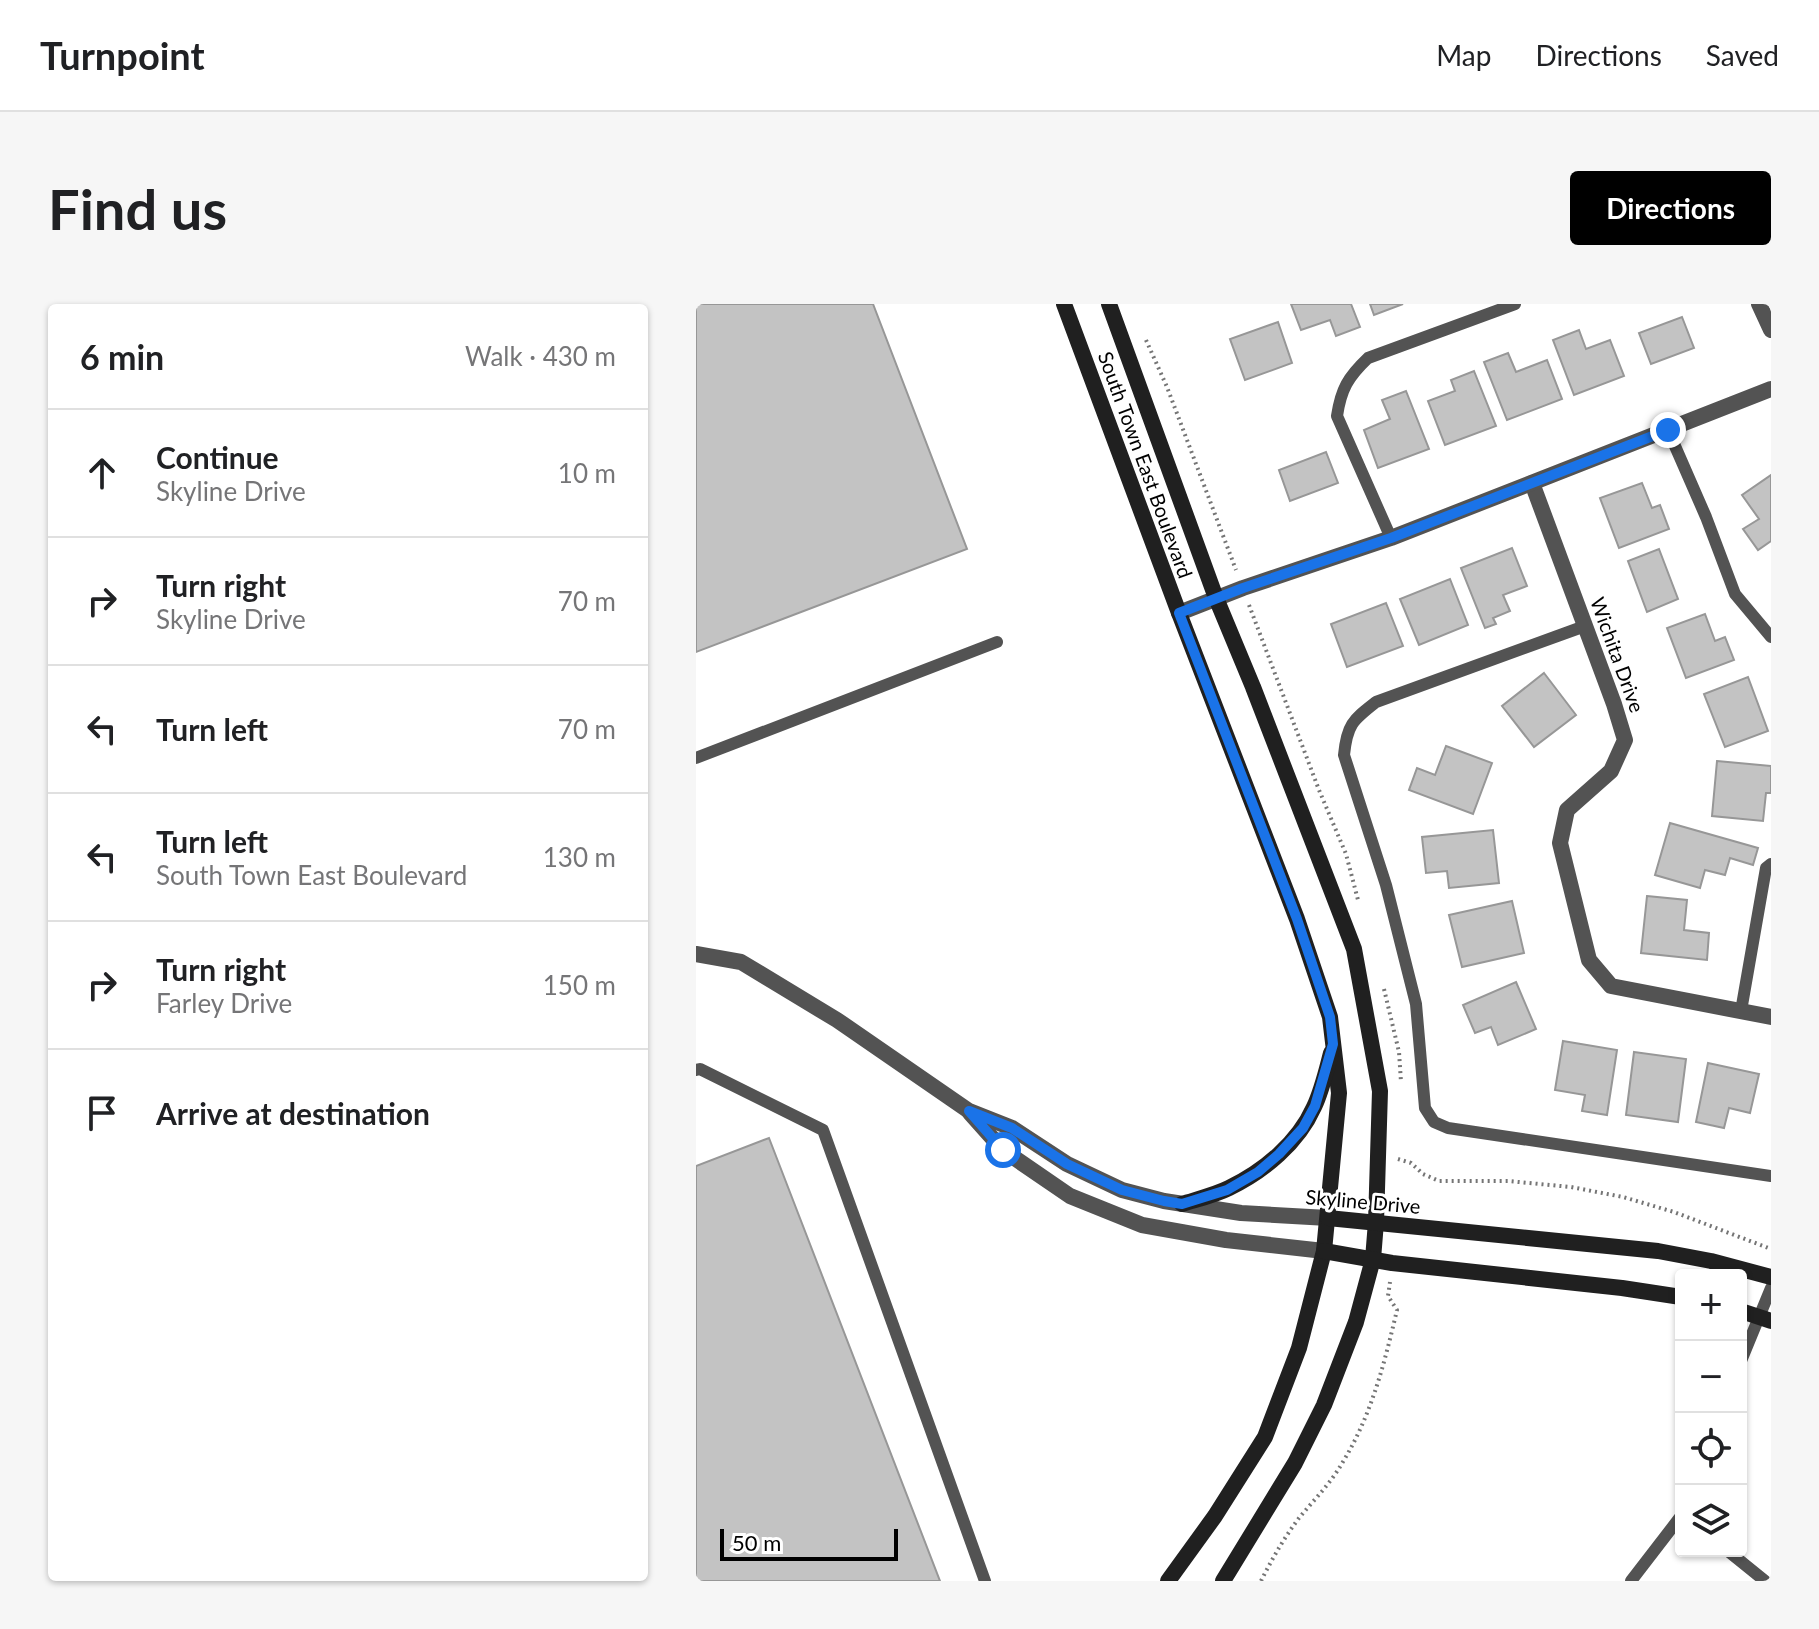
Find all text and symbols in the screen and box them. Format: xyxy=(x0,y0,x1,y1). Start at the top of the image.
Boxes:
text: Turnpoint xyxy=(40,32,205,78)
text: Map xyxy=(1436,38,1491,72)
text: Directions xyxy=(1535,38,1662,72)
text: Saved xyxy=(1706,38,1779,72)
button: Directions xyxy=(1570,171,1771,245)
text: Find us xyxy=(48,175,227,242)
text: 6 min xyxy=(80,336,164,377)
text: Walk · 430 m xyxy=(465,340,616,372)
street label: South Town East Boulevard xyxy=(1094,348,1198,581)
route end xyxy=(1650,412,1686,448)
text: Continue xyxy=(156,439,279,475)
icon: ahead xyxy=(80,451,124,495)
text: 10 m xyxy=(558,457,616,489)
text: Skyline Drive xyxy=(156,475,306,507)
text: Turn right xyxy=(156,567,286,603)
icon: right xyxy=(80,579,124,623)
text: 70 m xyxy=(558,585,616,617)
street label: Wichita Drive xyxy=(1586,594,1650,716)
text: Skyline Drive xyxy=(156,603,306,635)
icon: left xyxy=(80,707,124,751)
text: Turn left xyxy=(156,711,268,747)
text: 70 m xyxy=(558,713,616,745)
text: Turn left xyxy=(156,823,268,859)
icon: left xyxy=(80,835,124,879)
text: 130 m xyxy=(543,841,616,873)
text: South Town East Boulevard xyxy=(156,859,467,891)
text: Turn right xyxy=(156,951,286,987)
icon: right xyxy=(80,963,124,1007)
text: 150 m xyxy=(543,969,616,1001)
text: Farley Drive xyxy=(156,987,292,1019)
icon: arrive xyxy=(80,1091,124,1135)
text: Arrive at destination xyxy=(156,1095,430,1131)
route start xyxy=(985,1132,1021,1168)
street label: Skyline Drive xyxy=(1305,1184,1422,1218)
map controls xyxy=(1675,1269,1747,1557)
button: + xyxy=(1675,1269,1747,1341)
button: − xyxy=(1675,1341,1747,1413)
button: locate xyxy=(1675,1413,1747,1485)
button: layers xyxy=(1675,1485,1747,1557)
scale bar xyxy=(720,1525,898,1561)
text: 50 m xyxy=(732,1529,781,1556)

